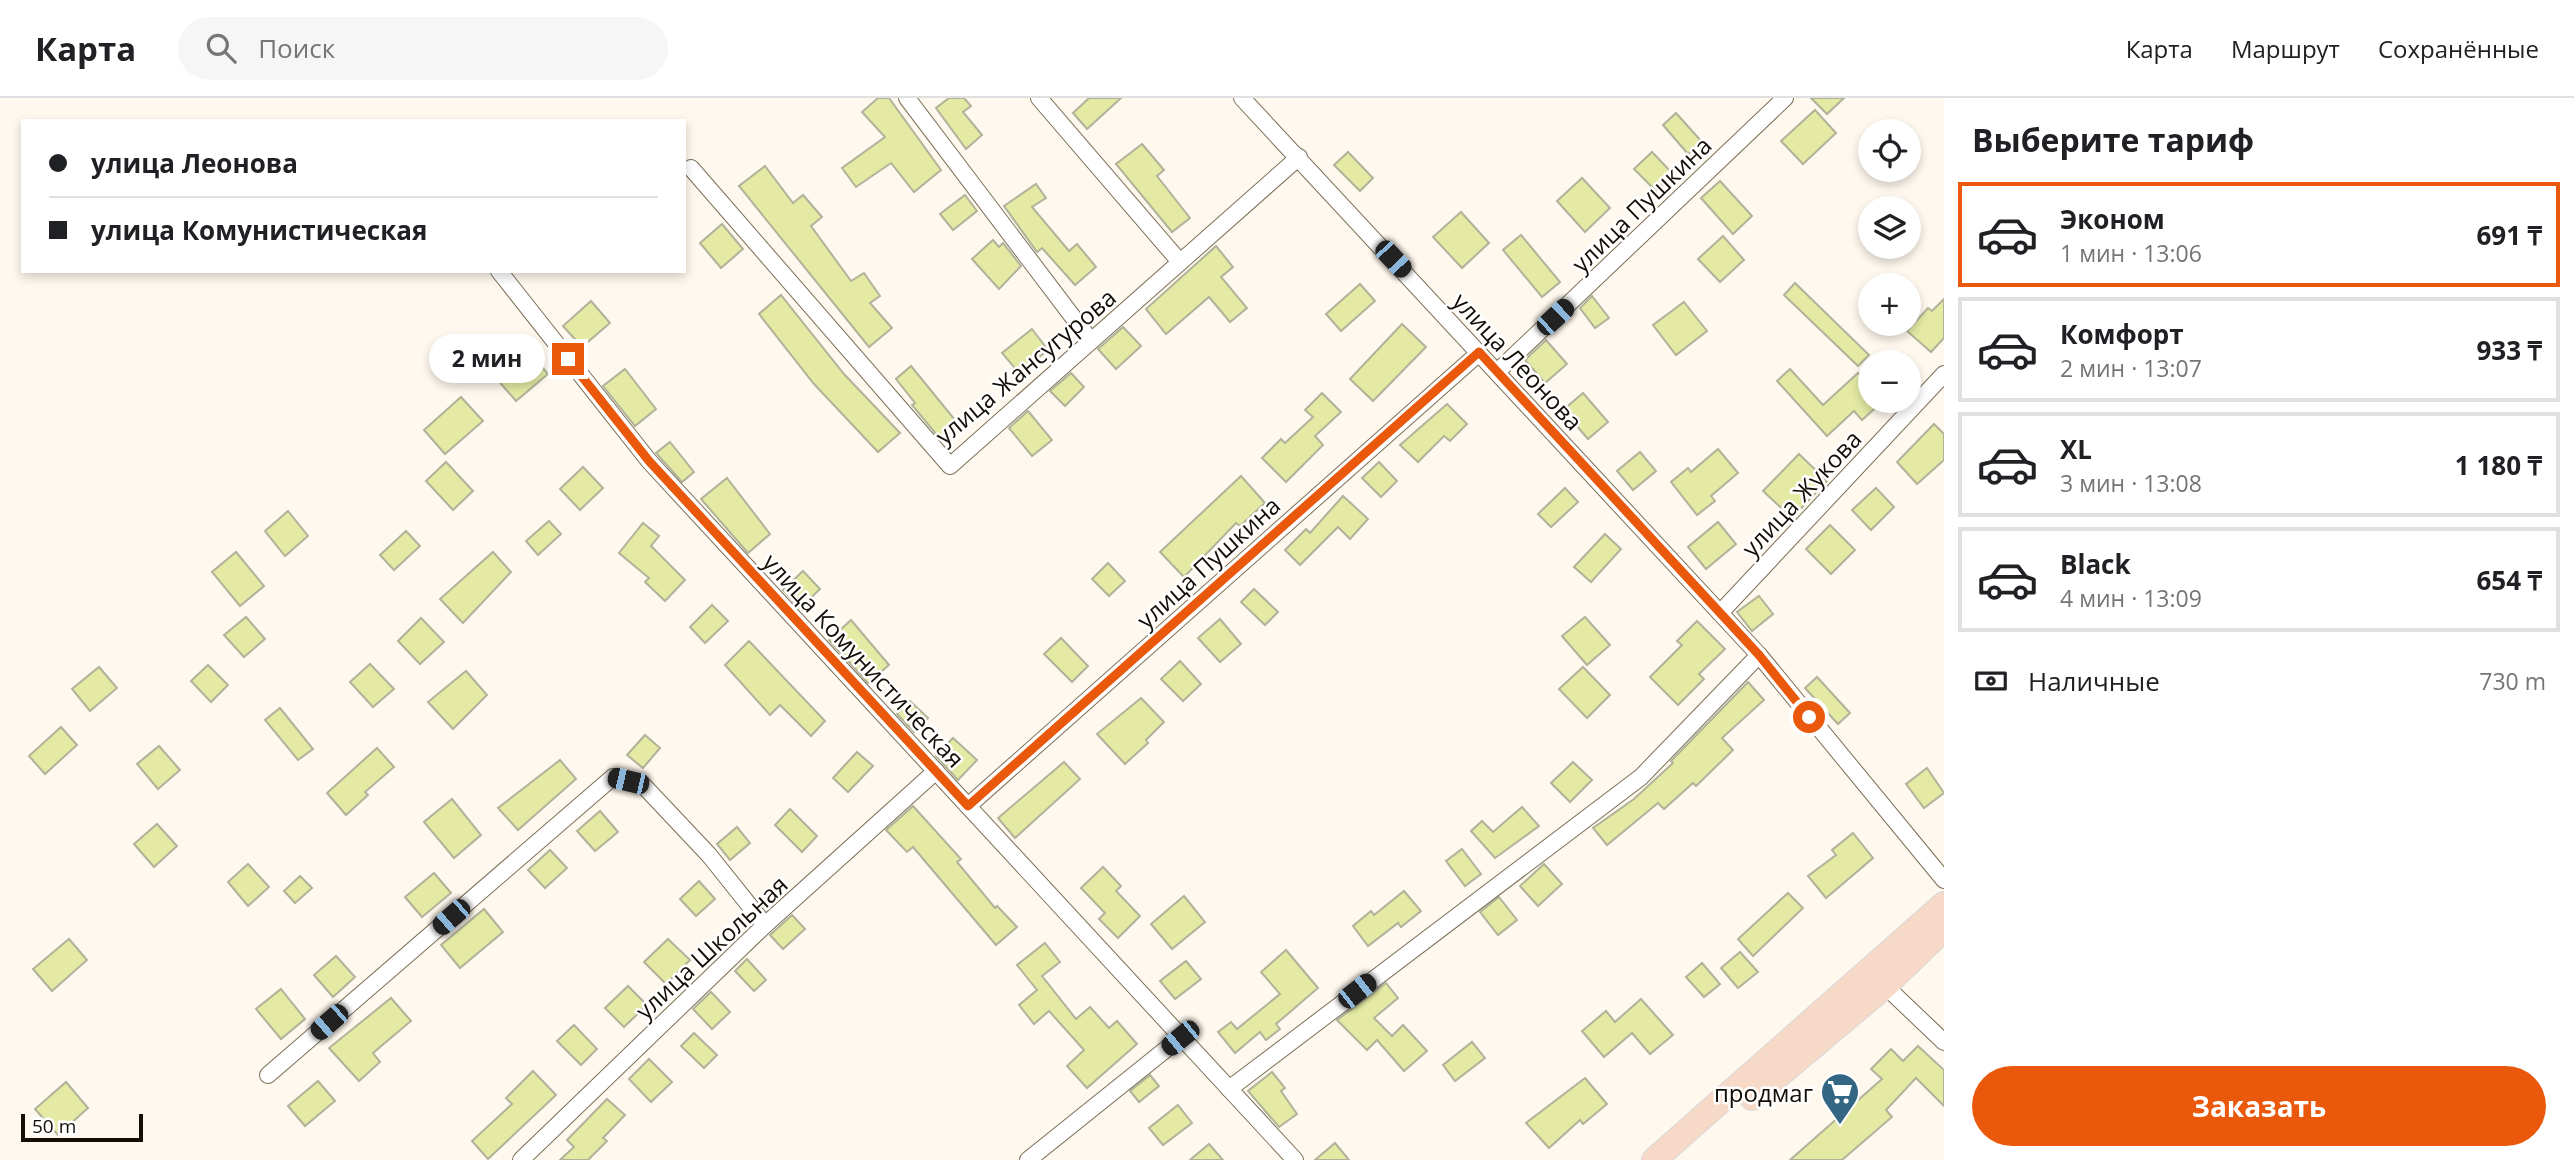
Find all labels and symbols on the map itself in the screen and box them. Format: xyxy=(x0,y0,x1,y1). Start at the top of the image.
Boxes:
street label: улица Пушкина xyxy=(1564,129,1718,279)
car xyxy=(1371,236,1416,282)
street label: улица Жансугурова xyxy=(928,281,1122,451)
street label: улица Леонова xyxy=(1446,285,1590,437)
car xyxy=(1533,295,1578,339)
callout: 2 мин xyxy=(428,334,544,384)
route end xyxy=(552,343,584,375)
street label: улица Жукова xyxy=(1734,423,1868,563)
street label: улица Пушкина xyxy=(1129,489,1287,635)
street label: улица Комунистическая xyxy=(756,546,972,774)
route start xyxy=(1793,701,1825,733)
car xyxy=(606,766,651,796)
street label: улица Школьная xyxy=(628,868,794,1026)
car xyxy=(429,895,474,939)
car xyxy=(1334,970,1381,1012)
car xyxy=(307,1000,352,1044)
car xyxy=(1158,1017,1203,1059)
supermarket icon: продмаг xyxy=(1819,1071,1861,1126)
place label: продмаг xyxy=(1714,1076,1813,1109)
scale bar xyxy=(21,1111,144,1143)

